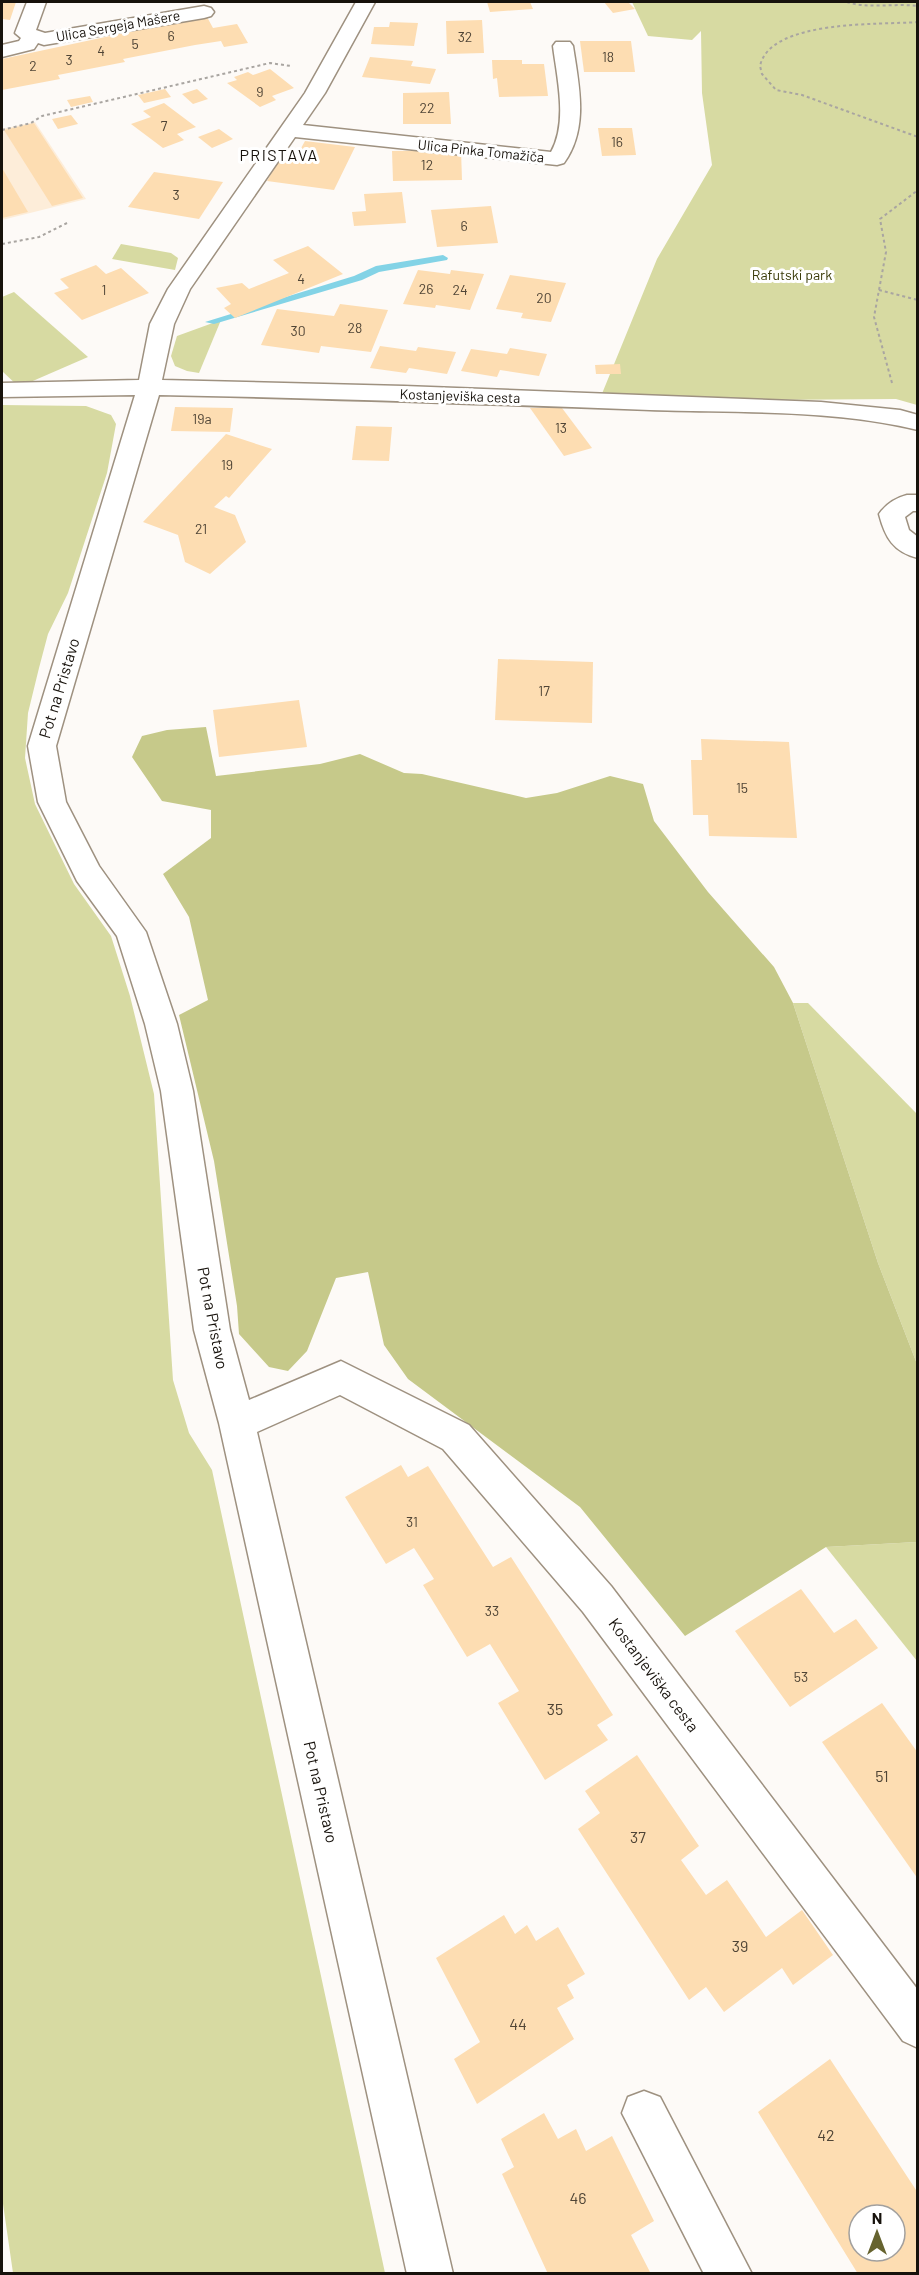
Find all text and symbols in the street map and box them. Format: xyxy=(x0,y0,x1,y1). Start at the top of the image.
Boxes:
street label: Ulica Sergeja Mašere xyxy=(54,6,181,45)
house number: 6 xyxy=(167,27,175,44)
house number: 32 xyxy=(458,28,472,45)
house number: 5 xyxy=(131,35,139,52)
house number: 4 xyxy=(97,42,105,59)
house number: 18 xyxy=(602,48,614,65)
house number: 3 xyxy=(65,51,73,68)
house number: 2 xyxy=(29,57,37,74)
house number: 9 xyxy=(256,83,264,100)
house number: 22 xyxy=(419,99,435,116)
house number: 7 xyxy=(161,117,168,134)
house number: 16 xyxy=(611,133,623,150)
street label: Ulica Pinka Tomažiča xyxy=(417,135,545,166)
district label: PRISTAVA xyxy=(239,145,319,164)
house number: 12 xyxy=(421,156,433,173)
house number: 3 xyxy=(172,186,180,203)
house number: 6 xyxy=(460,217,468,234)
park label: Rafutski park xyxy=(752,266,832,283)
house number: 4 xyxy=(297,270,305,287)
house number: 26 xyxy=(419,280,433,297)
house number: 1 xyxy=(102,281,106,298)
house number: 24 xyxy=(452,281,468,298)
house number: 20 xyxy=(536,289,552,306)
house number: 28 xyxy=(348,319,362,336)
house number: 30 xyxy=(290,322,306,339)
street label: Kostanjeviška cesta xyxy=(399,385,521,406)
house number: 19a xyxy=(192,410,212,427)
house number: 13 xyxy=(555,419,567,436)
house number: 19 xyxy=(221,456,233,473)
house number: 21 xyxy=(195,520,207,537)
street label: Pot na Pristavo xyxy=(34,635,83,740)
house number: 17 xyxy=(538,682,550,699)
house number: 15 xyxy=(736,779,748,796)
street label: Pot na Pristavo xyxy=(194,1265,233,1371)
house number: 31 xyxy=(406,1513,418,1530)
house number: 33 xyxy=(485,1602,499,1619)
street label: Kostanjeviška cesta xyxy=(605,1614,703,1735)
house number: 53 xyxy=(794,1668,808,1685)
house number: 35 xyxy=(547,1699,563,1718)
street label: Pot na Pristavo xyxy=(301,1739,342,1845)
house number: 51 xyxy=(875,1766,889,1785)
house number: 37 xyxy=(630,1827,646,1846)
house number: 39 xyxy=(732,1936,748,1955)
house number: 44 xyxy=(509,2014,527,2033)
house number: 42 xyxy=(817,2125,835,2144)
house number: 46 xyxy=(569,2188,587,2207)
north arrow xyxy=(847,2203,907,2263)
text: N xyxy=(872,2208,882,2227)

